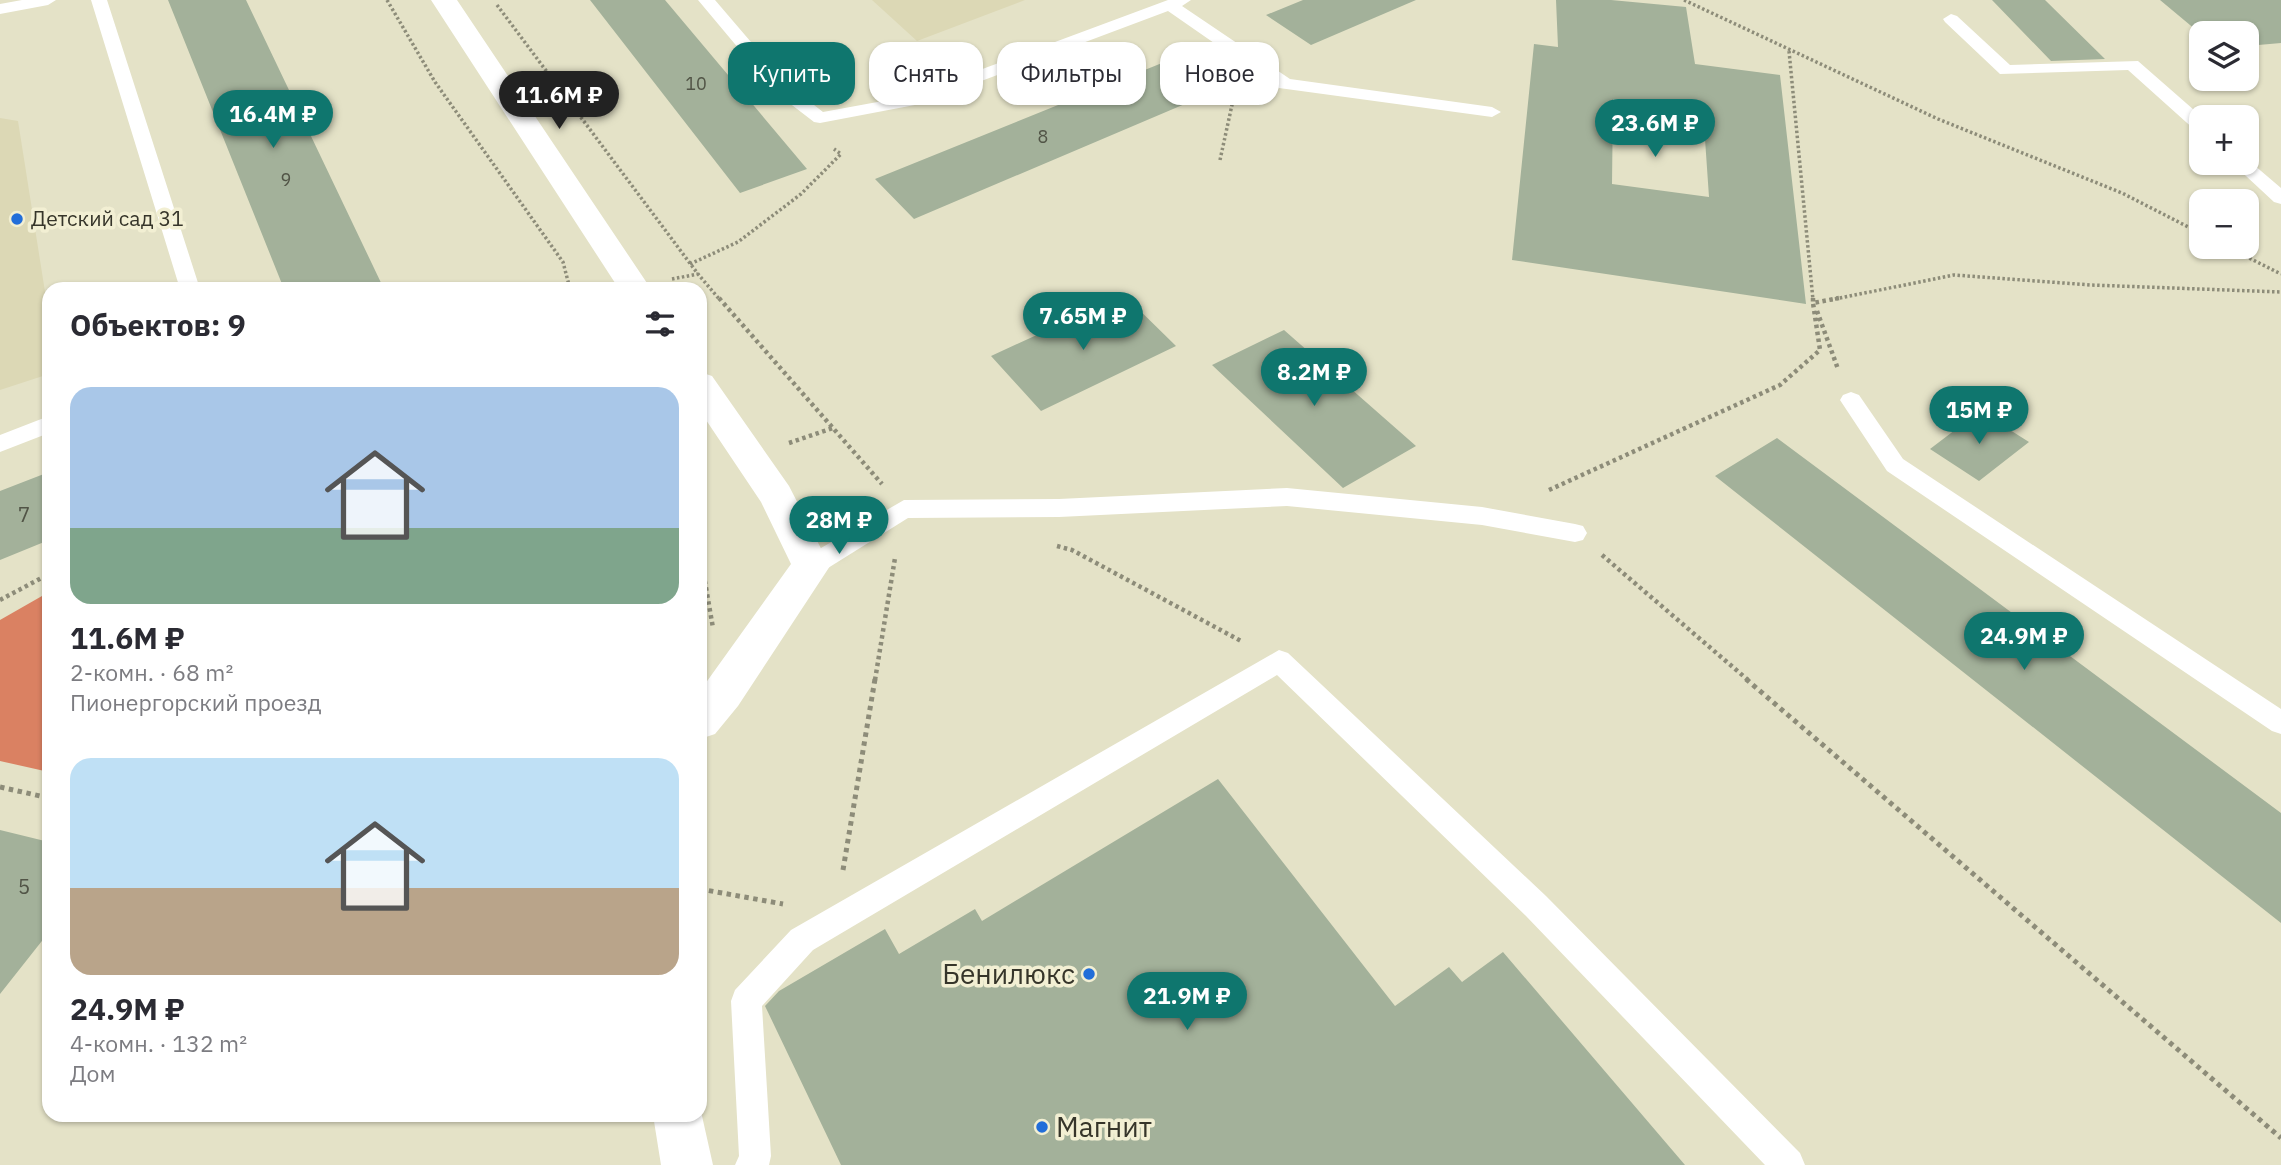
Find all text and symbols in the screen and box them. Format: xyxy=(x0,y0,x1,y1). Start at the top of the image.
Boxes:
map controls xyxy=(2189,21,2259,259)
button: layers xyxy=(2189,21,2259,91)
chip: Купить xyxy=(728,42,855,105)
chip: Снять xyxy=(869,42,983,105)
chip: Фильтры xyxy=(997,42,1146,105)
chip: Новое xyxy=(1160,42,1279,105)
pin: 11.6M ₽ xyxy=(494,72,624,131)
house number: 10 xyxy=(685,72,707,95)
text: 11.6M ₽ xyxy=(515,79,603,109)
pin: 16.4M ₽ xyxy=(208,90,338,150)
text: 16.4M ₽ xyxy=(229,98,317,128)
pin: 23.6M ₽ xyxy=(1590,100,1720,159)
button: + xyxy=(2189,105,2259,175)
text: 23.6M ₽ xyxy=(1611,107,1699,137)
house number: 8 xyxy=(1038,125,1048,148)
house number: 9 xyxy=(281,168,291,191)
button: − xyxy=(2189,189,2259,259)
place label: Детский сад 31 xyxy=(31,204,184,232)
marker: Детский сад 31 xyxy=(9,211,25,227)
pin: 7.65M ₽ xyxy=(1018,292,1148,352)
text: 7.65M ₽ xyxy=(1039,300,1127,330)
text: Объектов: 9 xyxy=(70,305,246,344)
icon: filters xyxy=(641,305,679,343)
pin: 8.2M ₽ xyxy=(1257,348,1371,408)
text: 8.2M ₽ xyxy=(1277,356,1351,386)
pin: 15M ₽ xyxy=(1930,386,2028,446)
text: 15M ₽ xyxy=(1945,394,2013,424)
icon: home xyxy=(312,432,438,558)
pin: 28M ₽ xyxy=(790,496,888,556)
house number: 7 xyxy=(18,500,30,528)
text: 28M ₽ xyxy=(805,504,873,534)
pin: 24.9M ₽ xyxy=(1959,612,2089,672)
text: 11.6M ₽ xyxy=(70,618,185,657)
text: 24.9M ₽ xyxy=(1980,620,2068,650)
text: 2-комн. · 68 m² xyxy=(70,657,233,687)
text: Пионергорский проезд xyxy=(70,687,322,717)
icon: home xyxy=(312,803,438,929)
house number: 5 xyxy=(18,872,30,900)
place label: Бенилюкс xyxy=(942,955,1075,992)
marker: Бенилюкс xyxy=(1081,966,1097,982)
pin: 21.9M ₽ xyxy=(1122,972,1252,1032)
text: 21.9M ₽ xyxy=(1143,980,1231,1010)
text: 24.9M ₽ xyxy=(70,989,185,1028)
text: 4-комн. · 132 m² xyxy=(70,1028,247,1058)
text: Дом xyxy=(70,1058,115,1088)
place label: Магнит xyxy=(1056,1108,1152,1145)
marker: Магнит xyxy=(1034,1119,1050,1135)

